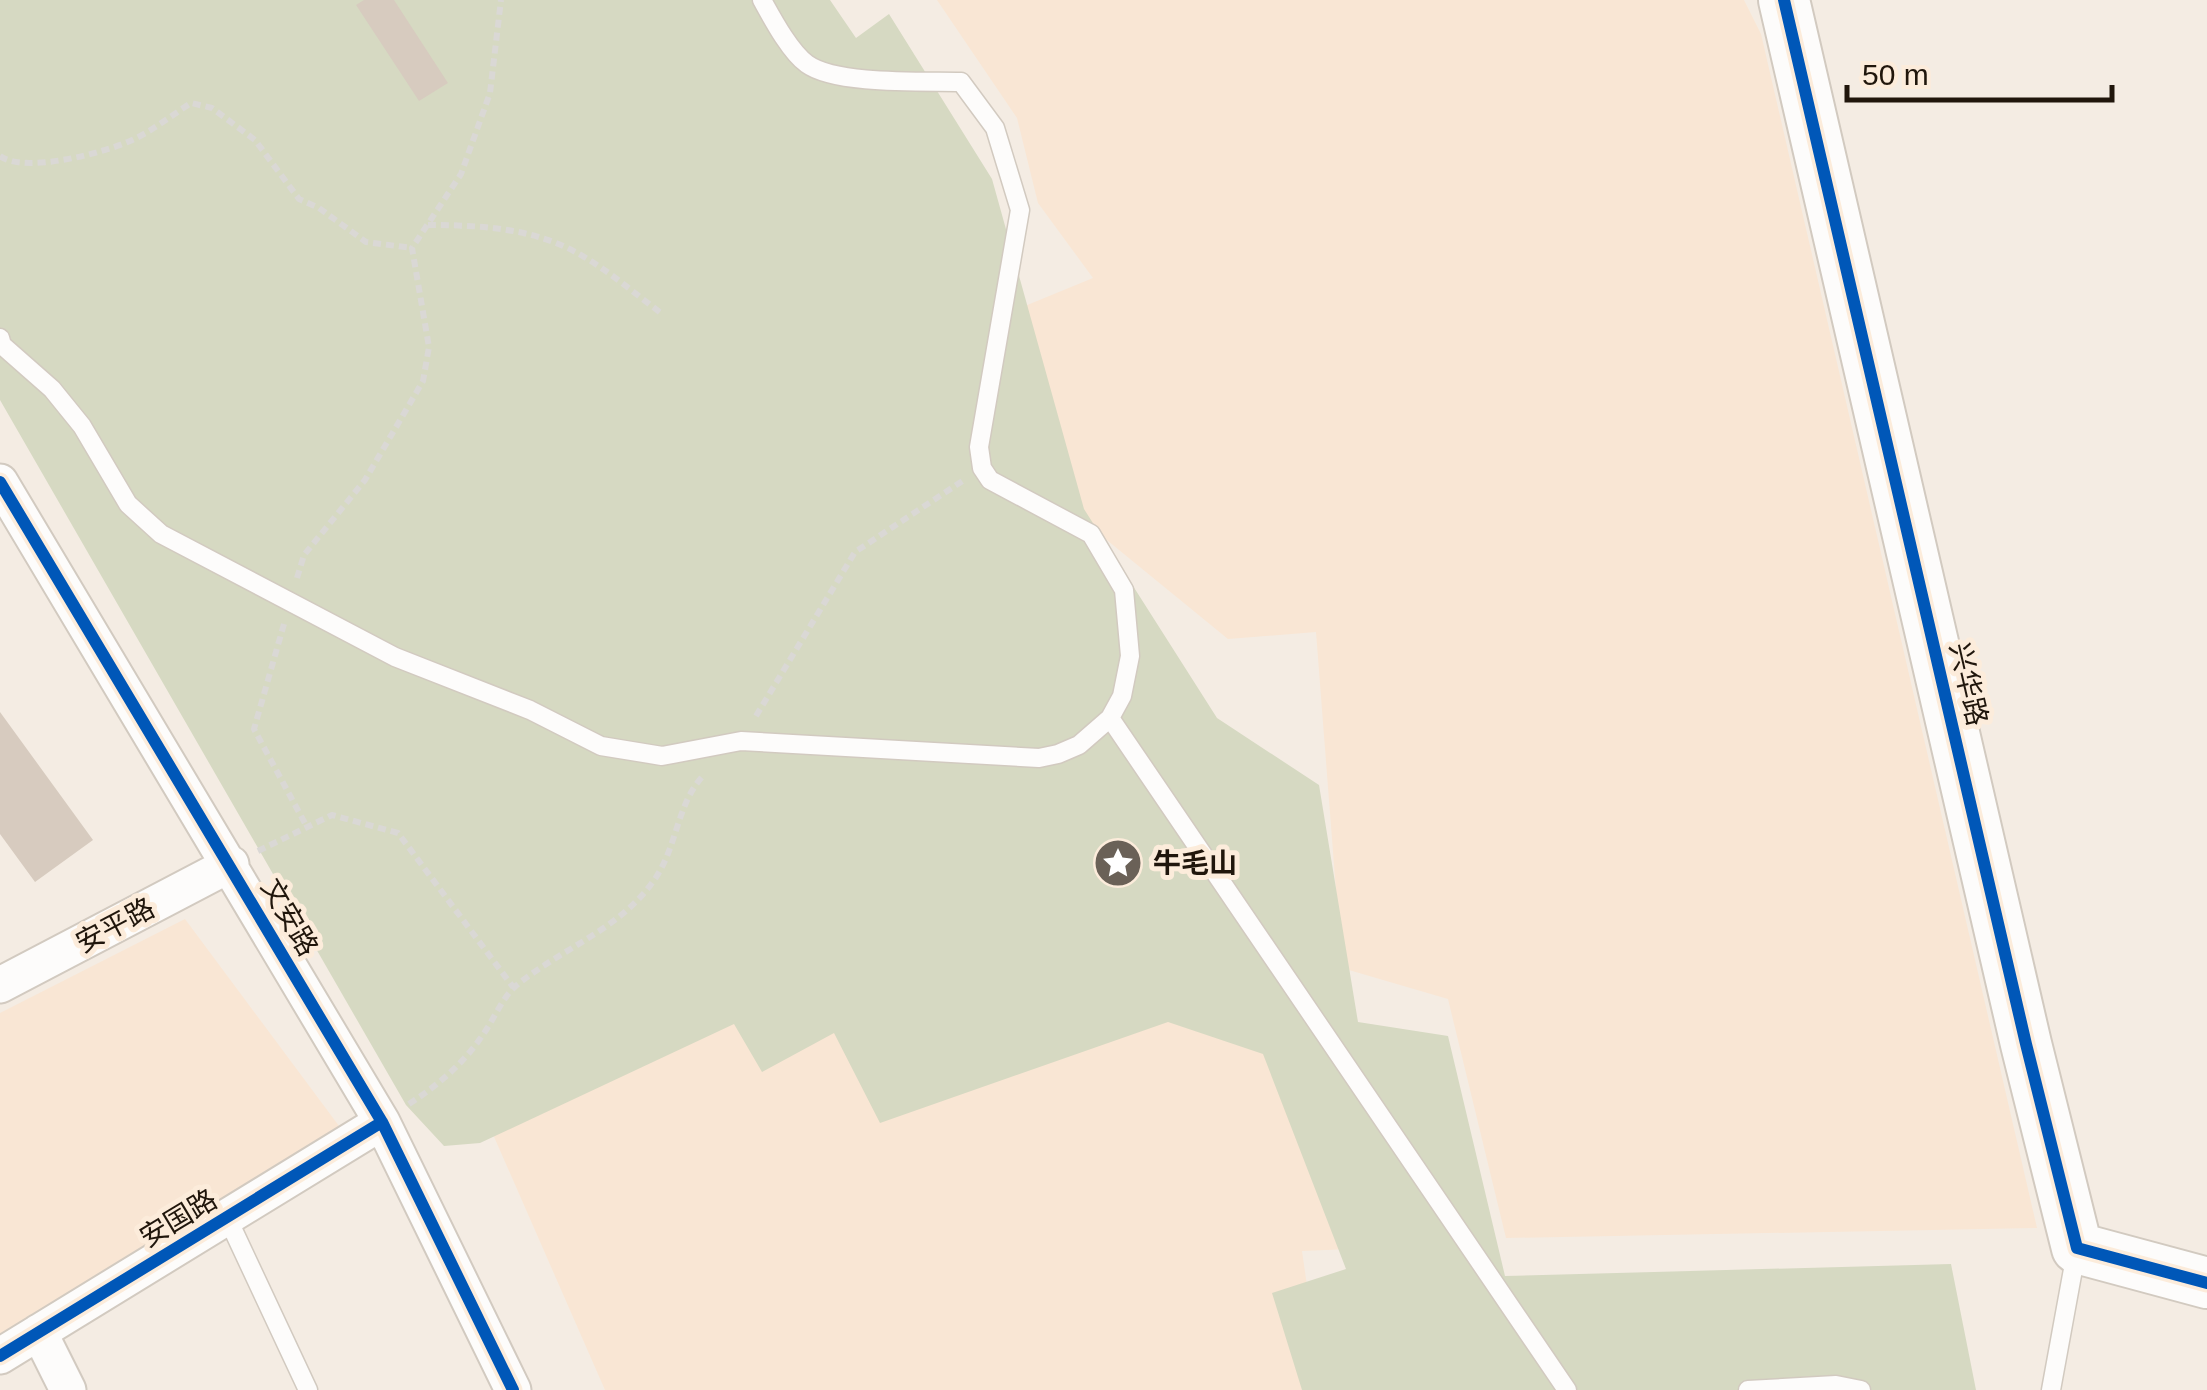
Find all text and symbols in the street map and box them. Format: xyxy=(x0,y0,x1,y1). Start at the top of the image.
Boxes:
scale bar xyxy=(1847,40,2112,102)
text: 50 m xyxy=(1862,58,1929,91)
street label: 兴华路 xyxy=(1944,640,1993,729)
place icon: 牛毛山 xyxy=(1092,837,1144,889)
place label: 牛毛山 xyxy=(1153,848,1237,879)
street label: 文安路 xyxy=(255,873,324,961)
street label: 安平路 xyxy=(71,892,160,959)
street label: 安国路 xyxy=(134,1184,222,1253)

